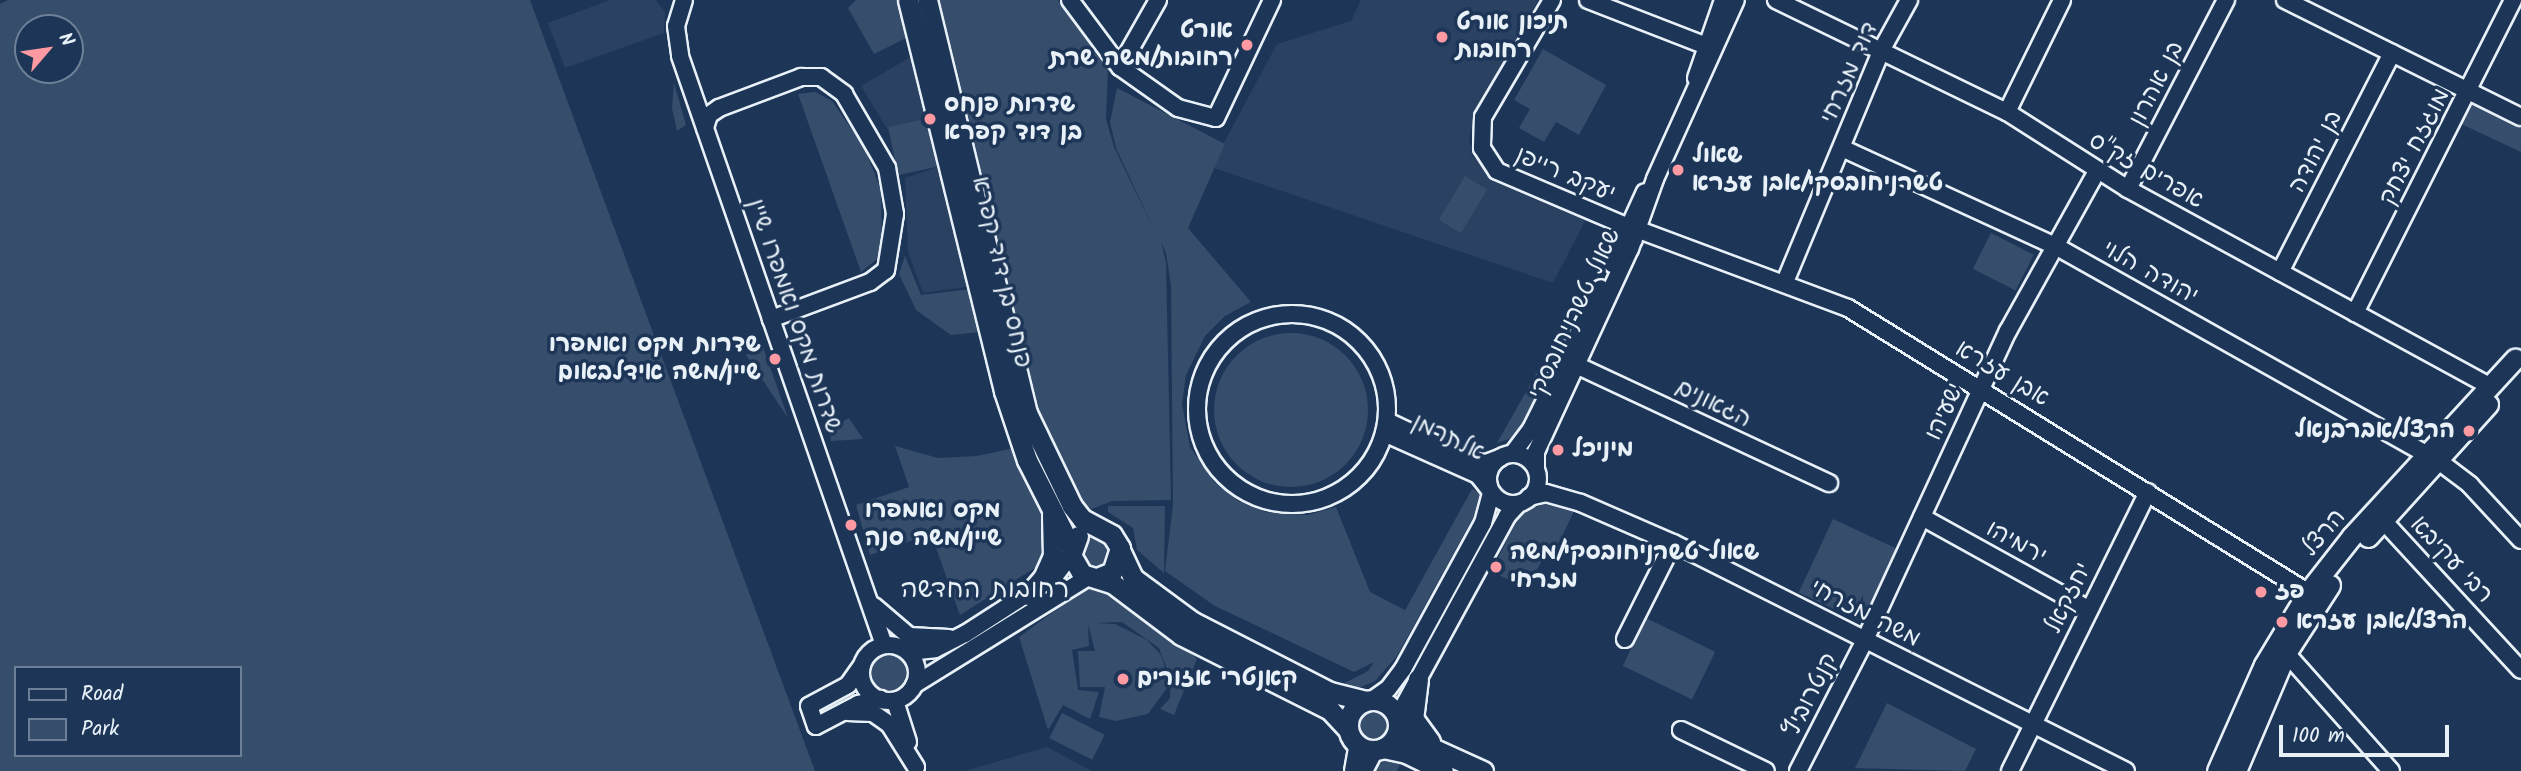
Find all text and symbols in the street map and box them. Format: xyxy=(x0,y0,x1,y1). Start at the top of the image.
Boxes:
place label: תיכון אורט רחובות xyxy=(1456,9,1569,65)
north arrow xyxy=(14,14,84,84)
place label: אורט רחובות/משה שרת xyxy=(1049,17,1233,73)
street label: דוד מזרחי xyxy=(1815,18,1885,128)
text: N xyxy=(50,27,82,52)
marker: תיכון אורט רחובות xyxy=(1434,29,1450,45)
marker: אורט רחובות/משה שרת xyxy=(1239,37,1255,53)
street label: בן אהרון xyxy=(2123,37,2191,131)
street label: מוגזח יצחק xyxy=(2373,84,2457,210)
place label: שדרות פנחס בן דוד קפרא xyxy=(944,91,1082,147)
street label: בן יהודה xyxy=(2283,106,2349,198)
marker: שדרות פנחס בן דוד קפרא xyxy=(922,111,938,127)
street label: אפרים זק"ס xyxy=(2083,127,2209,215)
street label: יעקב רייפן xyxy=(1510,141,1620,209)
place label: שאול טשרניחובסקי/אבן עזרא xyxy=(1692,142,1944,198)
marker: שאול טשרניחובסקי/אבן עזרא xyxy=(1670,162,1686,178)
street label: פנחס בן דוד קפרא xyxy=(965,174,1037,370)
street label: שדרות מקס ואמפרו שיין xyxy=(740,195,848,437)
street label: שאול טשרניחובסקי xyxy=(1523,224,1627,404)
street label: יהודה הלוי xyxy=(2097,235,2203,311)
place label: שדרות מקס ואמפרו שיין/משה אידלבאום xyxy=(549,331,761,387)
street label: אבן עזרא xyxy=(1950,335,2054,413)
marker: שדרות מקס ואמפרו שיין/משה אידלבאום xyxy=(767,351,783,367)
street label: הגאונים xyxy=(1670,373,1756,435)
street label: ישעיהו xyxy=(1919,379,1971,445)
street label: אלתרמן xyxy=(1407,408,1489,468)
place label: הרצל/אברבנאל xyxy=(2295,417,2455,445)
marker: הרצל/אברבנאל xyxy=(2461,423,2477,439)
place label: מיניכל xyxy=(1572,436,1634,464)
marker: מיניכל xyxy=(1550,442,1566,458)
place label: מקס ואמפרו שיין/משה סנה xyxy=(865,497,1002,553)
street label: הרצל xyxy=(2296,503,2352,563)
street label: רבי עקיבא xyxy=(2404,511,2498,609)
street label: ירמיהו xyxy=(1981,515,2051,571)
marker: מקס ואמפרו שיין/משה סנה xyxy=(843,517,859,533)
place label: שאול טשרניחובסקי/משה מזרחי xyxy=(1510,539,1759,595)
street label: יחזקאל xyxy=(2040,558,2098,638)
marker: שאול טשרניחובסקי/משה מזרחי xyxy=(1488,559,1504,575)
street label: משה מזרחי xyxy=(1805,574,1925,654)
district label: רחובות החדשה xyxy=(901,575,1069,607)
place label: פז xyxy=(2275,578,2305,606)
marker: פז xyxy=(2253,584,2269,600)
place label: הרצל/אבן עזרא xyxy=(2296,608,2468,636)
marker: הרצל/אבן עזרא xyxy=(2274,614,2290,630)
street label: קנטרוביץ xyxy=(1778,648,1844,742)
place label: קאנטרי אזורים xyxy=(1137,665,1298,693)
legend xyxy=(14,666,242,757)
marker: קאנטרי אזורים xyxy=(1115,671,1131,687)
text: Road xyxy=(81,678,123,711)
scale bar xyxy=(2283,712,2453,756)
text: Park xyxy=(81,713,119,746)
text: 100 m xyxy=(2292,720,2345,753)

